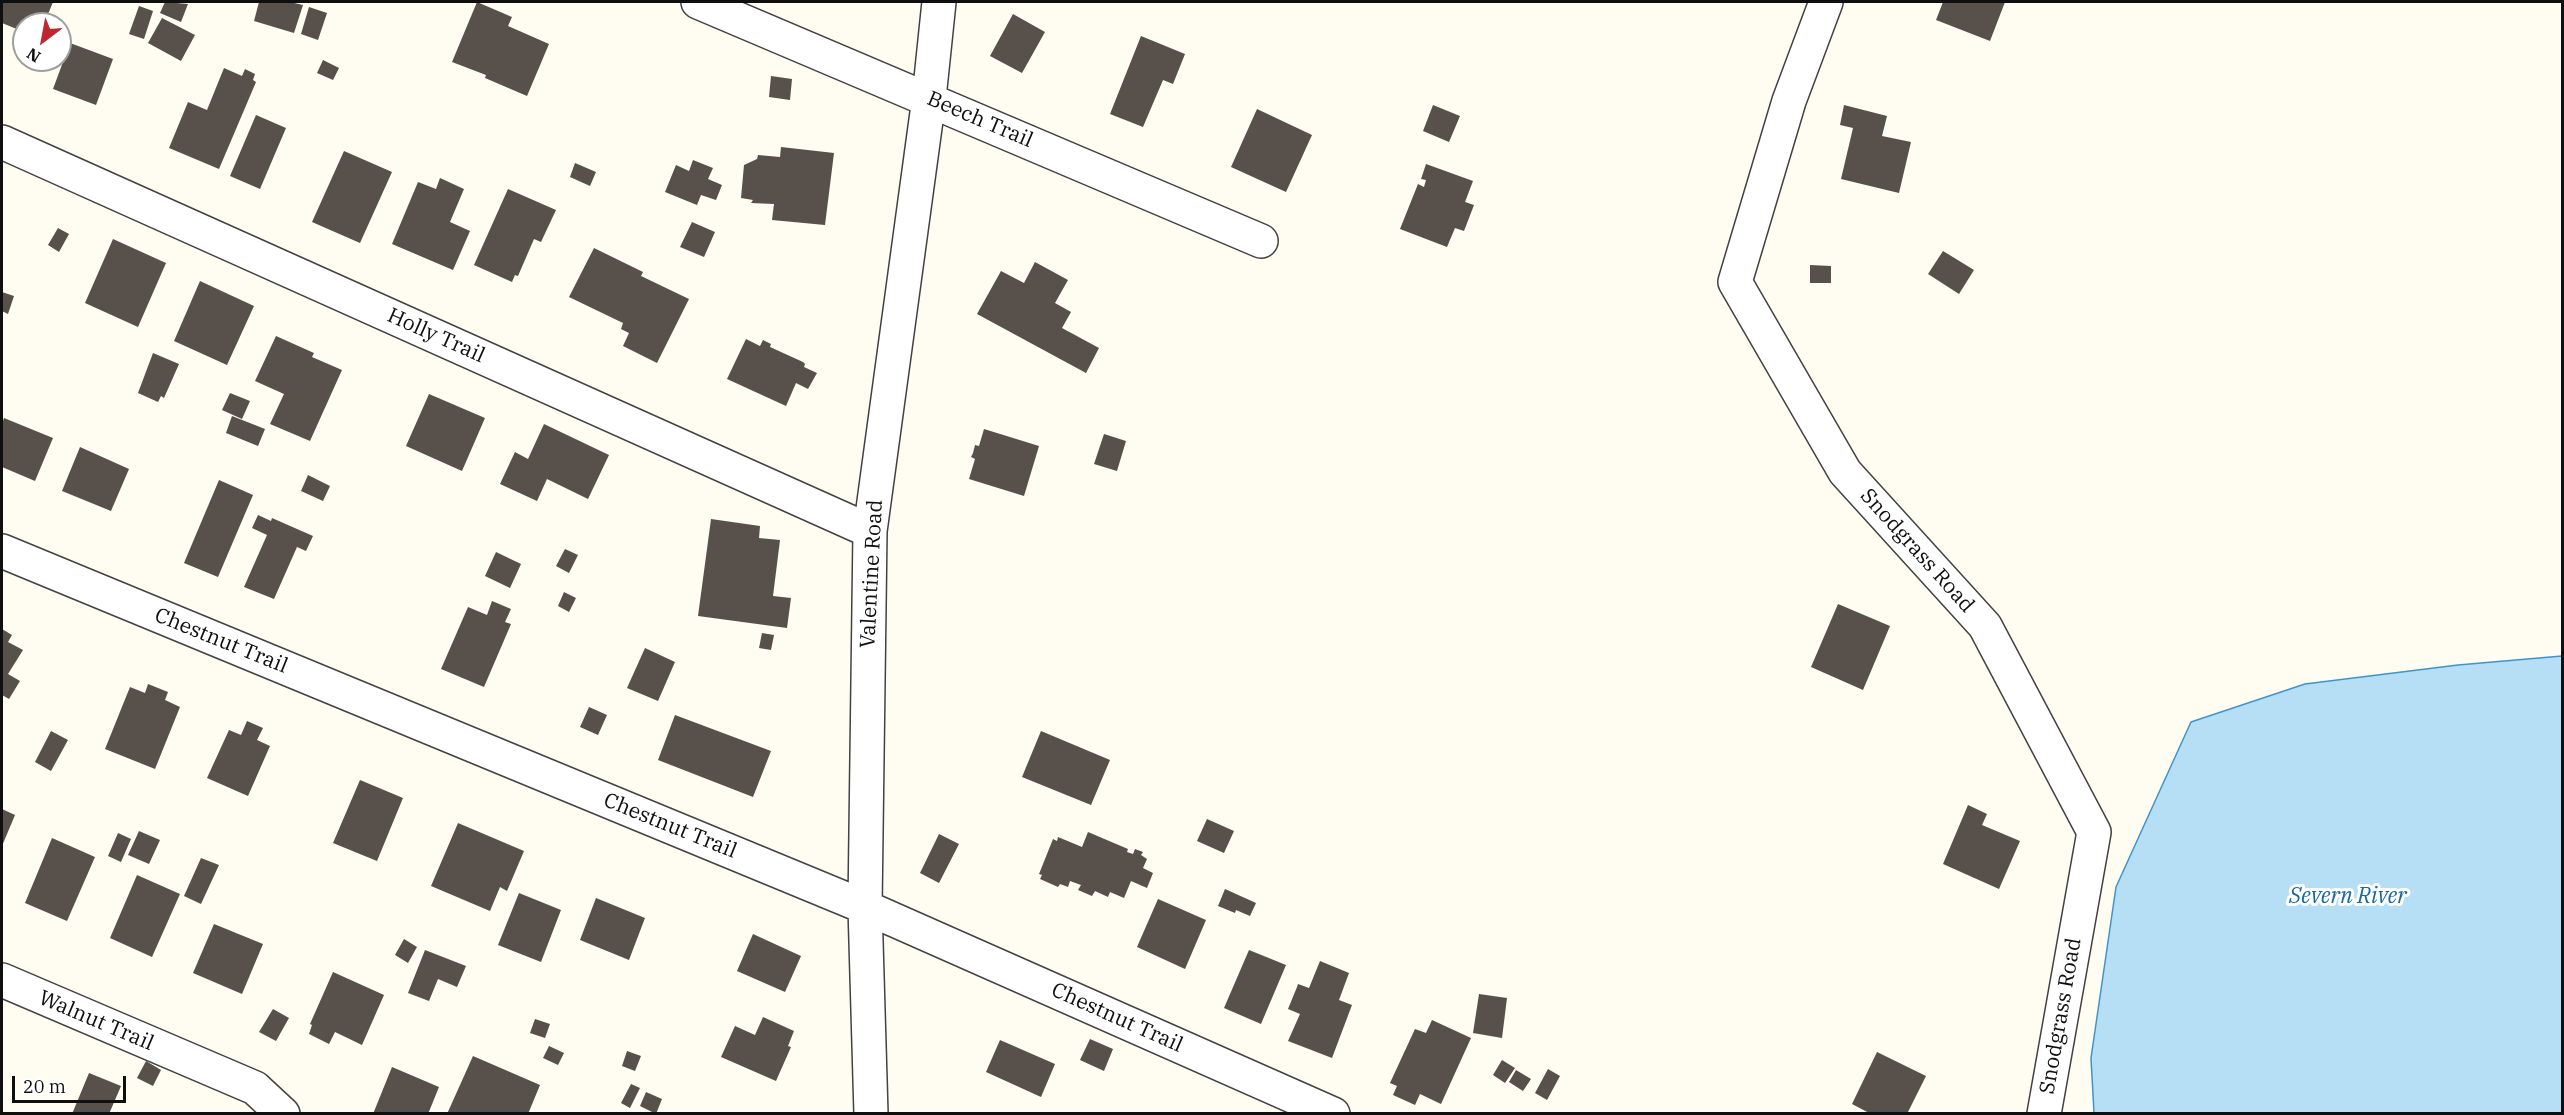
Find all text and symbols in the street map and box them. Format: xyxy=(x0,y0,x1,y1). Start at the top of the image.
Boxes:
north arrow xyxy=(12,12,72,72)
text: N xyxy=(23,44,44,67)
street label: Beech Trail xyxy=(923,86,1037,154)
street label: Holly Trail xyxy=(383,303,489,369)
street label: Snodgrass Road xyxy=(1855,484,1979,618)
street label: Valentine Road xyxy=(856,499,888,649)
street label: Chestnut Trail xyxy=(151,603,291,679)
street label: Chestnut Trail xyxy=(600,788,740,864)
water label: Severn River xyxy=(2289,884,2407,910)
street label: Snodgrass Road xyxy=(2035,936,2087,1096)
street label: Chestnut Trail xyxy=(1047,978,1187,1058)
street label: Walnut Trail xyxy=(35,985,157,1057)
scale bar xyxy=(15,1064,129,1102)
text: 20 m xyxy=(23,1075,66,1098)

